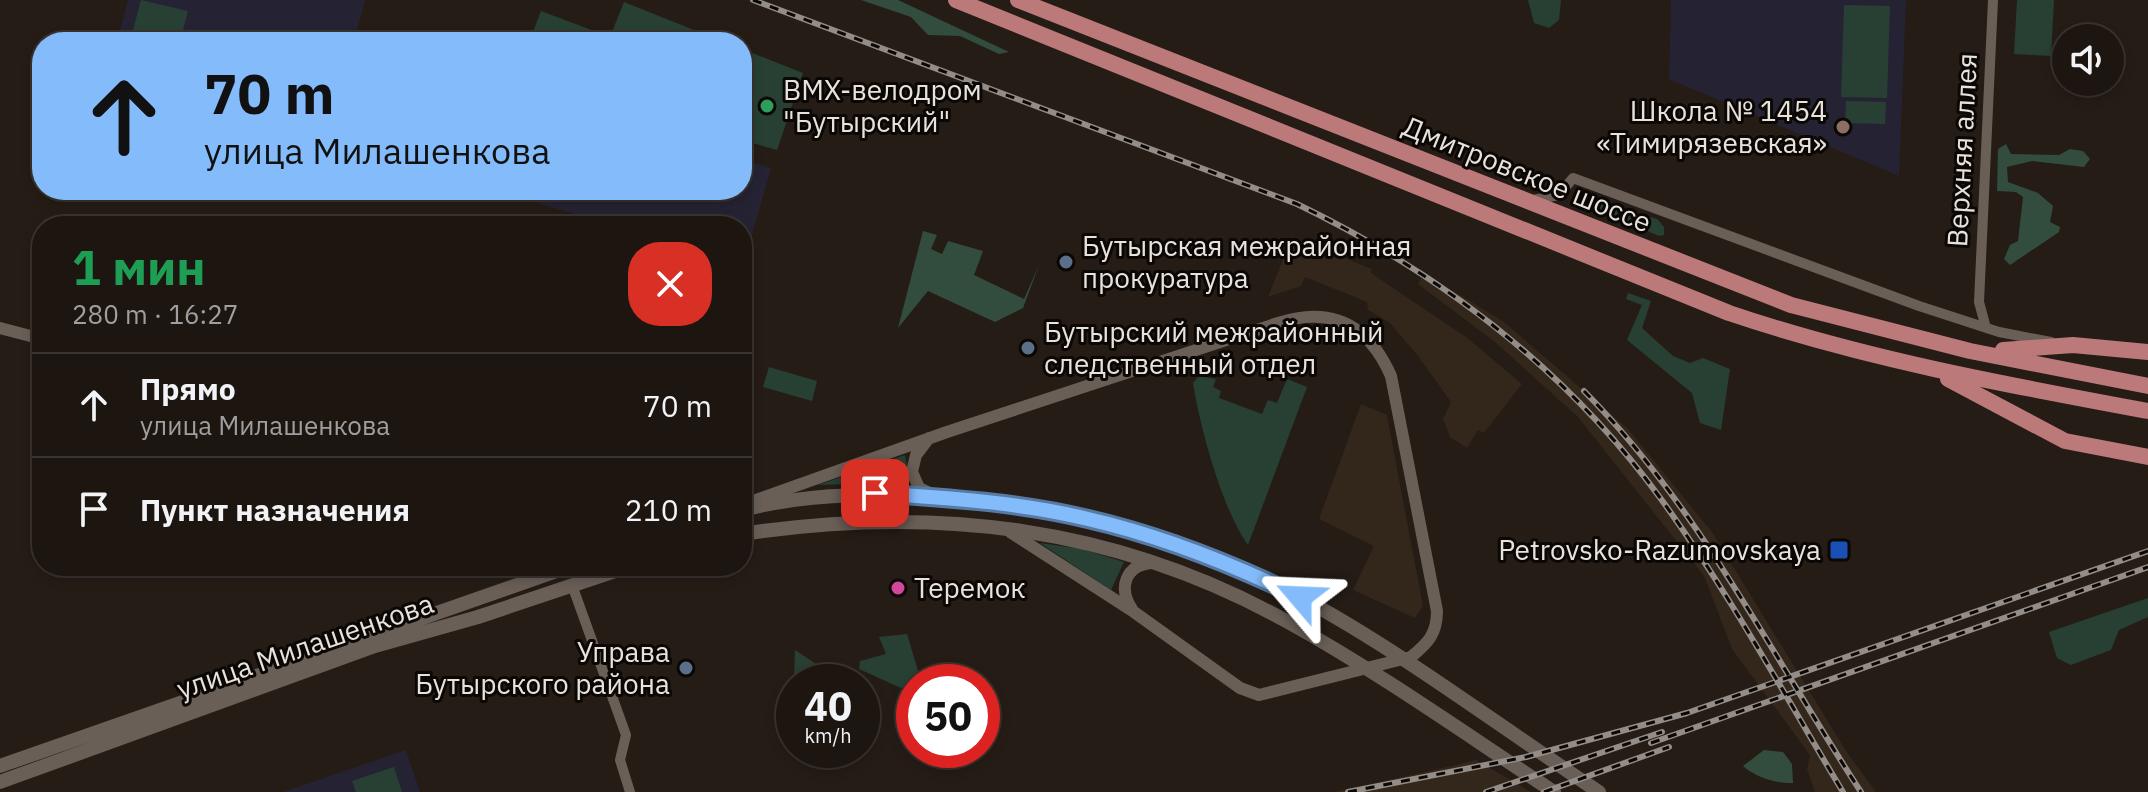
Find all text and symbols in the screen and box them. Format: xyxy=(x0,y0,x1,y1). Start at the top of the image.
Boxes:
map controls xyxy=(2052,24,2124,96)
button: sound xyxy=(2052,24,2124,96)
street label: Верхняя аллея xyxy=(1938,52,1985,248)
text: 70 m xyxy=(204,57,334,129)
icon: ahead xyxy=(72,64,176,168)
place label: BMX-велодром "Бутырский" xyxy=(783,71,982,140)
place label: Школа № 1454 «Тимирязевская» xyxy=(1597,92,1827,161)
marker: BMX-велодром "Бутырский" xyxy=(758,97,776,115)
street label: Дмитровское шоссе xyxy=(1397,107,1657,240)
marker: Школа № 1454 «Тимирязевская» xyxy=(1834,118,1852,136)
text: улица Милашенкова xyxy=(204,127,550,174)
place label: Бутырская межрайонная прокуратура xyxy=(1082,227,1411,296)
text: 1 мин xyxy=(72,236,206,298)
button: close xyxy=(628,242,712,326)
marker: Бутырская межрайонная прокуратура xyxy=(1057,253,1075,271)
text: 280 m · 16:27 xyxy=(72,297,238,331)
place label: Бутырский межрайонный следственный отдел xyxy=(1044,313,1383,382)
marker: Бутырский межрайонный следственный отдел xyxy=(1019,339,1037,357)
text: Прямо xyxy=(140,369,236,408)
icon: ahead xyxy=(72,383,116,427)
text: 70 m xyxy=(643,386,712,425)
text: улица Милашенкова xyxy=(140,408,390,442)
pin xyxy=(841,459,909,527)
icon: arrive xyxy=(853,471,897,515)
icon: arrive xyxy=(72,487,116,531)
text: Пункт назначения xyxy=(140,490,410,529)
text: 210 m xyxy=(625,490,712,529)
place label: Petrovsko-Razumovskaya xyxy=(1498,531,1821,568)
marker: Petrovsko-Razumovskaya xyxy=(1828,539,1850,561)
position arrow xyxy=(1258,555,1342,639)
place label: Теремок xyxy=(914,569,1026,606)
marker: Теремок xyxy=(889,579,907,597)
street label: улица Милашенкова xyxy=(171,584,438,707)
place label: Управа Бутырского района xyxy=(415,633,670,702)
marker: Управа Бутырского района xyxy=(677,659,695,677)
speed limit sign: 50 xyxy=(896,664,1000,768)
text: 40 xyxy=(804,680,852,732)
text: km/h xyxy=(804,722,852,749)

